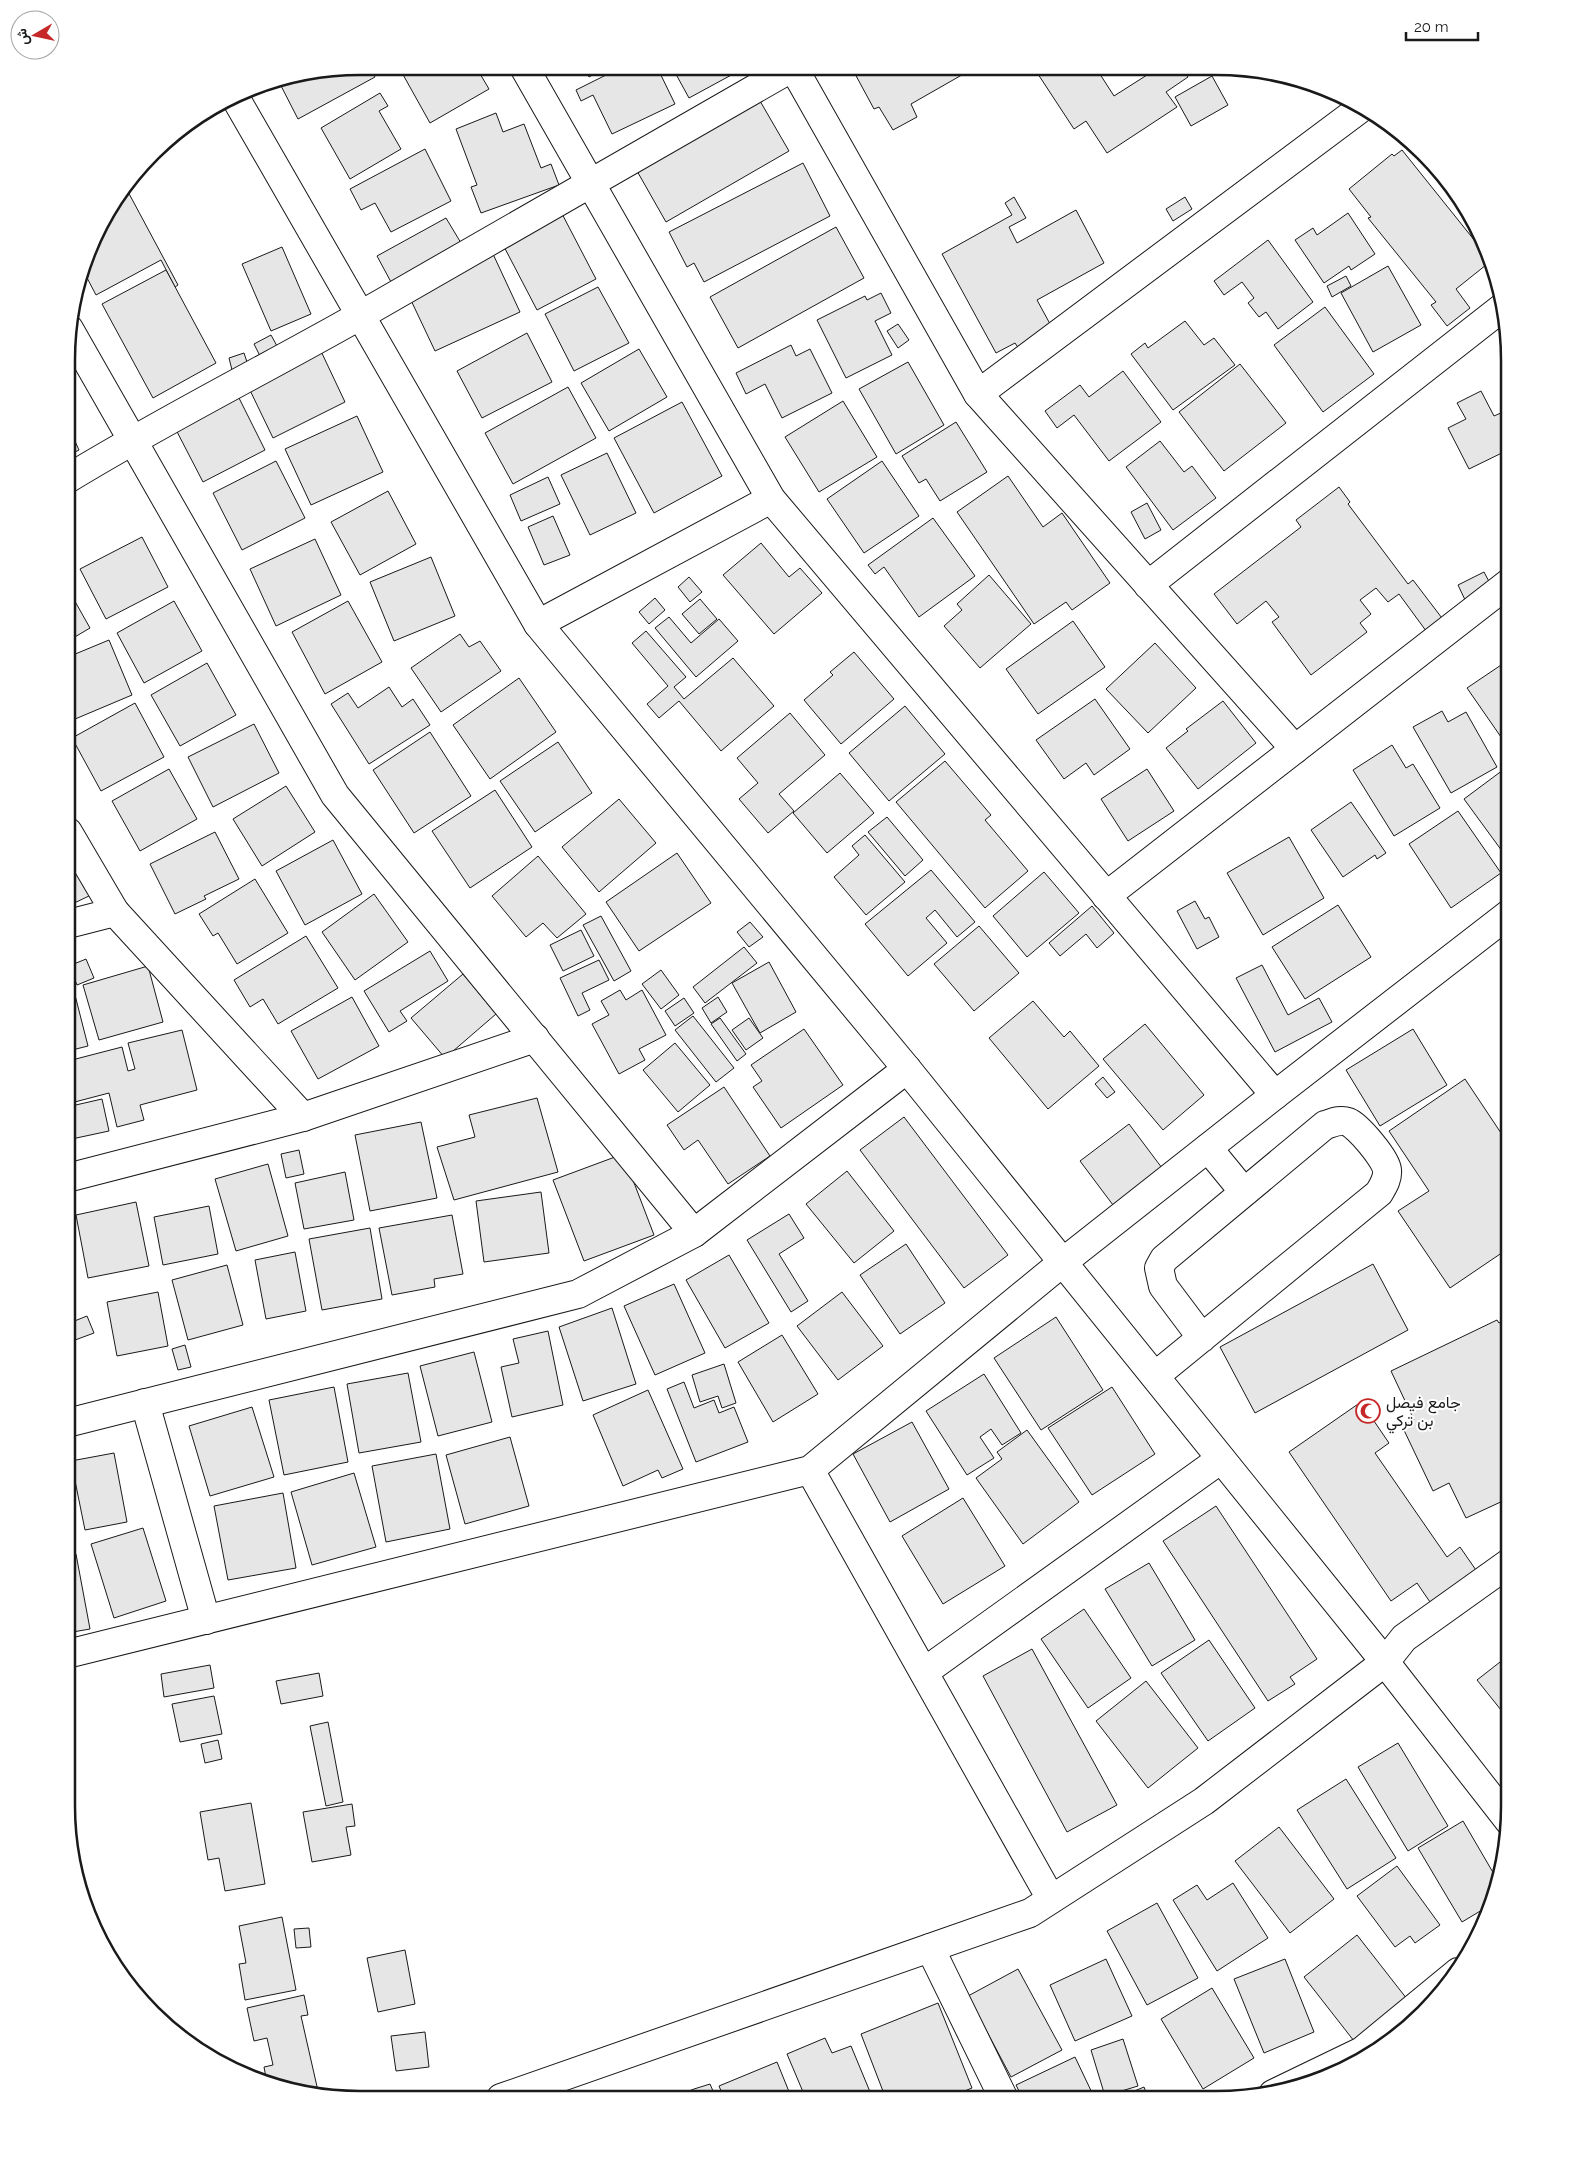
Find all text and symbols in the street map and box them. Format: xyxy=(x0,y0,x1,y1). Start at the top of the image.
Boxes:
north arrow xyxy=(10,10,60,60)
scale bar xyxy=(1406,10,1478,42)
text: 20 m xyxy=(1414,18,1449,36)
text: ش xyxy=(13,27,32,47)
place label: جامع فيصل بن تركي xyxy=(1386,1393,1461,1434)
mosque icon: جامع فيصل بن تركي xyxy=(1355,1398,1381,1424)

